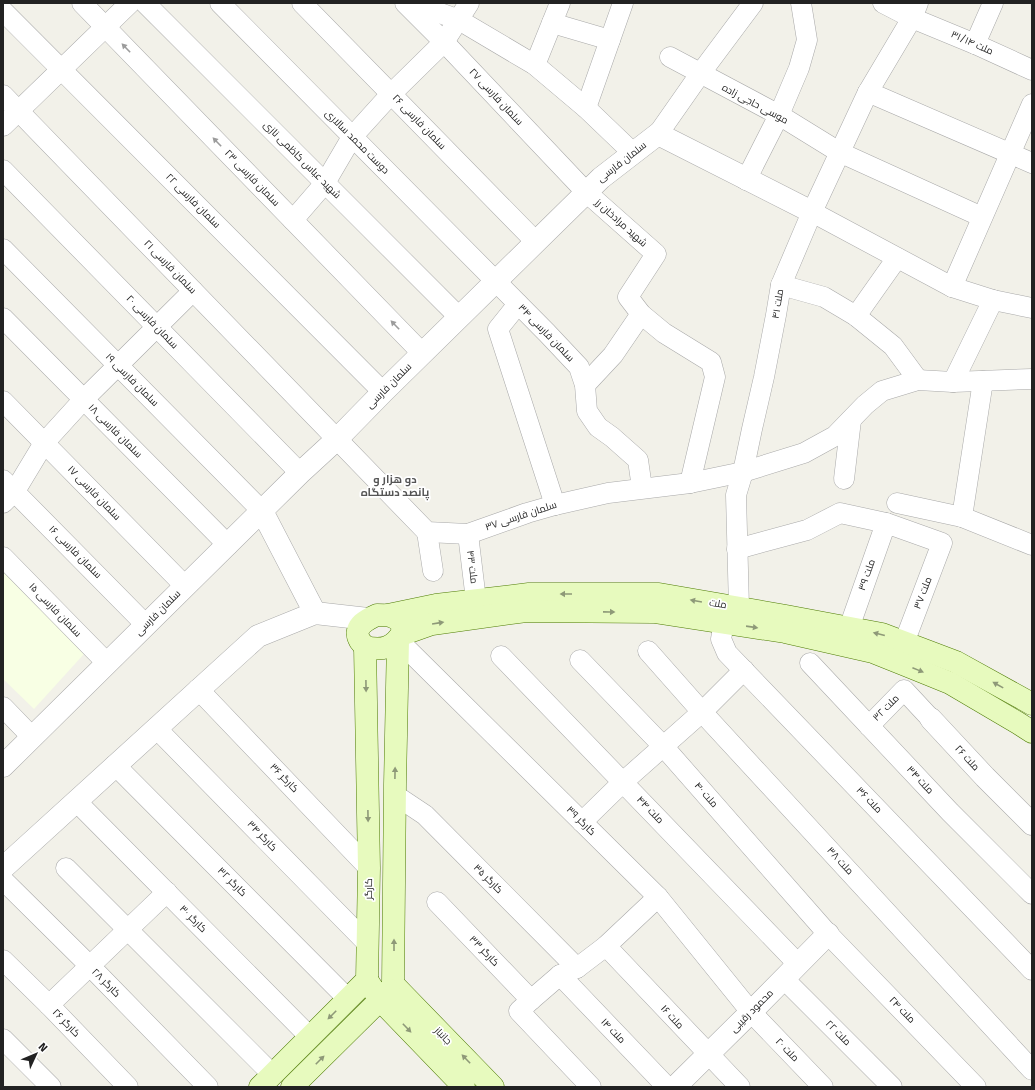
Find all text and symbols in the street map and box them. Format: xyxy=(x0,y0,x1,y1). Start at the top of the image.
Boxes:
street label: ملت ۳۱/۱۴ xyxy=(949,28,995,58)
one-way arrow xyxy=(121,43,131,53)
street label: سلمان فارسی ۲۷ xyxy=(467,66,525,128)
street label: موسی حاجی زاده xyxy=(720,81,790,127)
street label: سلمان فارسی ۲۶ xyxy=(390,92,448,152)
street label: دوست محمد سالاری xyxy=(322,107,392,177)
street label: شهید عباس کاظمی نازی xyxy=(261,119,343,201)
one-way arrow xyxy=(212,136,221,147)
street label: سلمان فارسی xyxy=(595,139,649,185)
street label: سلمان فارسی ۲۳ xyxy=(222,147,282,209)
street label: سلمان فارسی ۲۲ xyxy=(163,171,223,231)
street label: شهید مرادخان رز xyxy=(592,196,649,249)
street label: سلمان فارسی ۲۱ xyxy=(141,238,199,296)
street label: ملت ۴۱ xyxy=(770,288,786,320)
street label: سلمان فارسی ۲۰ xyxy=(124,293,180,351)
street label: سلمان فارسی ۳۴ xyxy=(516,302,576,364)
one-way arrow xyxy=(390,320,400,330)
street label: سلمان فارسی ۱۹ xyxy=(103,351,161,409)
street label: سلمان فارسی xyxy=(364,361,414,411)
street label: سلمان فارسی ۱۸ xyxy=(86,402,144,460)
street label: سلمان فارسی ۱۷ xyxy=(65,463,123,523)
district label: دو هزار و پانصد دستگاه xyxy=(361,473,429,501)
street label: سلمان فارسی ۳۷ xyxy=(484,499,558,533)
street label: سلمان فارسی ۱۶ xyxy=(46,523,104,581)
street label: ملت ۴۳ xyxy=(464,550,480,584)
street label: ملت ۳۹ xyxy=(856,558,878,592)
street label: ملت ۳۷ xyxy=(911,575,935,611)
street label: سلمان فارسی ۱۵ xyxy=(26,581,84,639)
street label: سلمان فارسی xyxy=(133,588,183,638)
one-way arrow xyxy=(559,591,572,597)
one-way arrow xyxy=(690,597,702,603)
street label: ملت xyxy=(708,597,728,611)
one-way arrow xyxy=(603,609,616,615)
one-way arrow xyxy=(432,620,444,626)
one-way arrow xyxy=(746,624,758,630)
one-way arrow xyxy=(873,630,885,636)
one-way arrow xyxy=(912,668,924,674)
one-way arrow xyxy=(362,680,369,692)
one-way arrow xyxy=(992,682,1004,688)
street label: ملت ۳۲ xyxy=(870,692,902,724)
street label: ملت ۲۶ xyxy=(952,743,982,773)
street label: کارگر ۳۶ xyxy=(267,761,301,795)
street label: ملت ۳۴ xyxy=(904,764,936,796)
one-way arrow xyxy=(392,766,398,779)
street label: ملت ۴۰ xyxy=(692,780,720,810)
street label: ملت ۳۶ xyxy=(854,784,884,816)
street label: ملت ۴۴ xyxy=(634,794,666,826)
street label: کارگر ۳۹ xyxy=(564,804,598,838)
one-way arrow xyxy=(365,810,371,823)
street label: کارگر ۳۴ xyxy=(245,818,279,854)
street label: ملت ۳۸ xyxy=(824,845,856,877)
street label: کارگر ۳۵ xyxy=(471,862,505,896)
street label: کارگر ۳۲ xyxy=(215,865,249,899)
street label: کارگر xyxy=(363,878,375,901)
street label: کارگر ۳۰ xyxy=(177,903,209,935)
street label: کارگر ۳۳ xyxy=(467,933,501,969)
one-way arrow xyxy=(391,938,397,951)
street label: کارگر ۲۸ xyxy=(89,966,123,1000)
street label: محمود رقیبی xyxy=(728,987,776,1035)
street label: ملت ۲۴ xyxy=(886,994,918,1026)
street label: ملت ۱۶ xyxy=(658,1003,686,1031)
street label: کارگر ۲۶ xyxy=(50,1006,82,1040)
one-way arrow xyxy=(327,1010,337,1020)
street label: ملت ۱۴ xyxy=(598,1016,628,1046)
street label: ملت ۲۲ xyxy=(823,1018,853,1048)
one-way arrow xyxy=(402,1023,412,1033)
street label: جانباز xyxy=(431,1024,454,1047)
north arrow xyxy=(16,1034,56,1074)
street label: ملت ۲۰ xyxy=(773,1036,801,1064)
text: N xyxy=(36,1040,50,1055)
one-way arrow xyxy=(461,1054,471,1064)
one-way arrow xyxy=(315,1055,325,1064)

